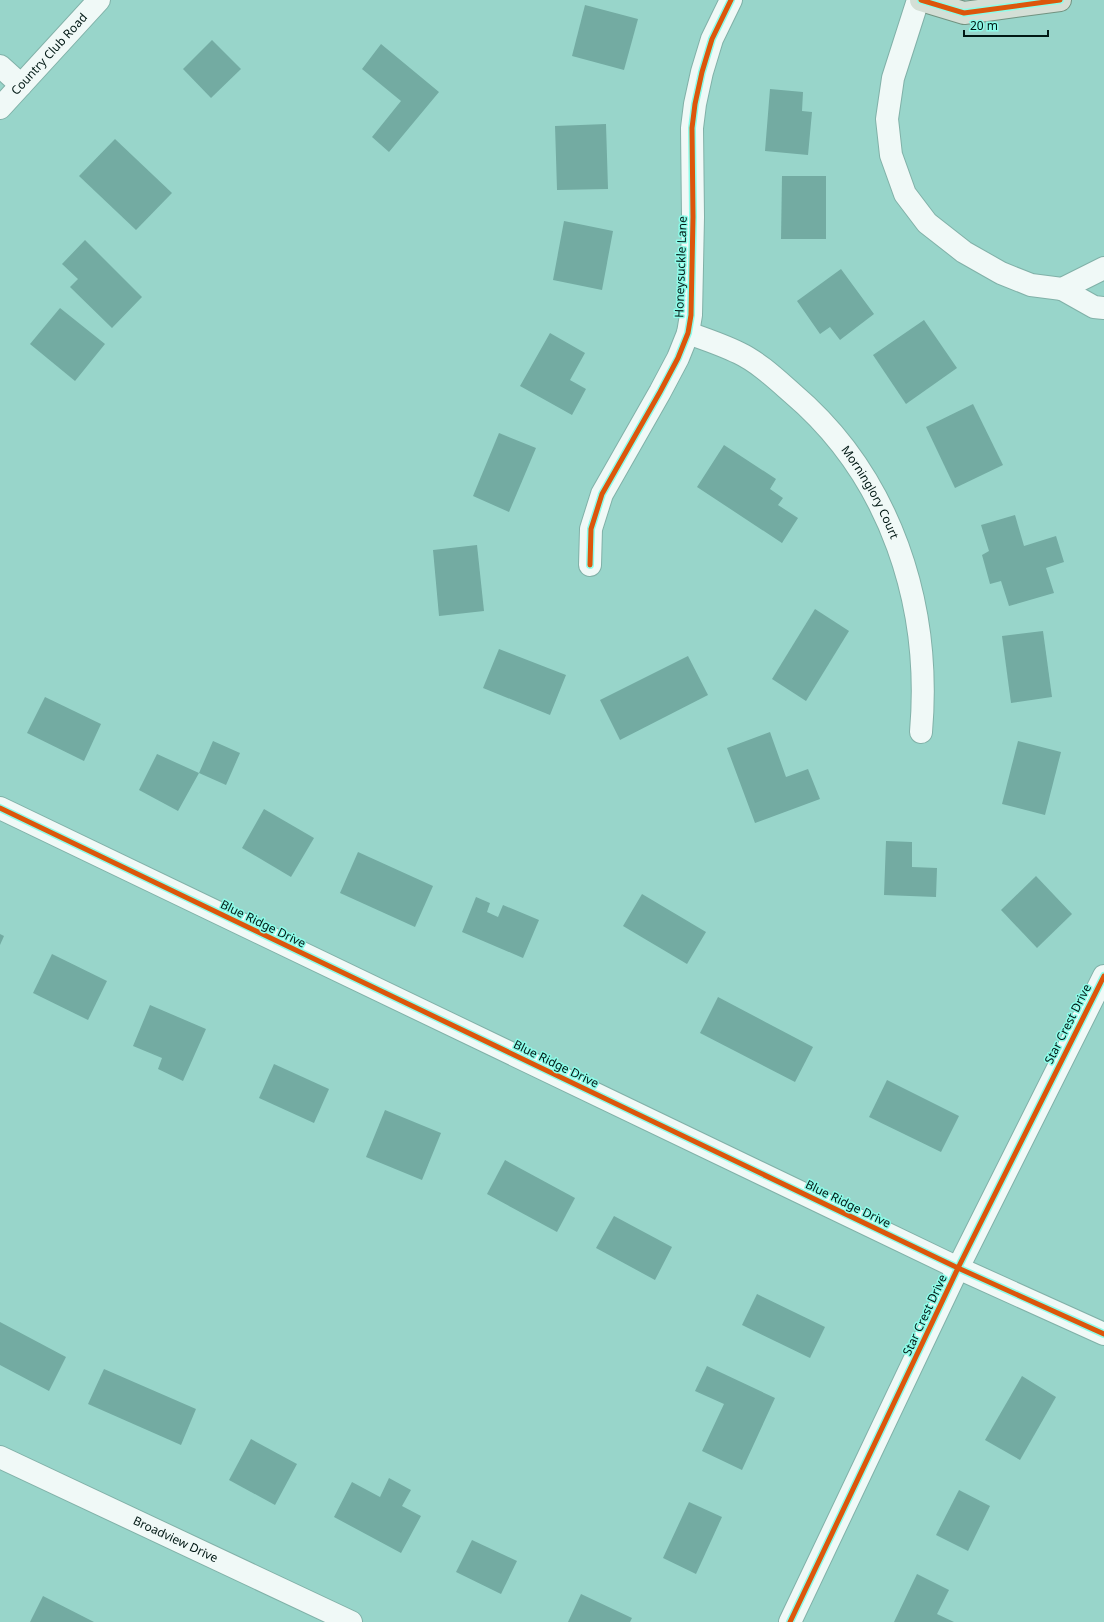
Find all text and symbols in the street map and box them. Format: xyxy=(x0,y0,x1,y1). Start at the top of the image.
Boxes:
street label: Country Club Road xyxy=(7,9,91,99)
scale bar xyxy=(964,12,1048,38)
text: 20 m xyxy=(970,17,998,34)
street label: Honeysuckle Lane xyxy=(670,216,691,318)
street label: Morninglory Court xyxy=(837,442,903,542)
street label: Blue Ridge Drive xyxy=(218,896,309,952)
street label: Star Crest Drive xyxy=(1040,981,1095,1067)
street label: Blue Ridge Drive xyxy=(511,1036,602,1092)
street label: Blue Ridge Drive xyxy=(803,1176,894,1232)
street label: Star Crest Drive xyxy=(898,1271,951,1358)
street label: Broadview Drive xyxy=(131,1512,221,1566)

